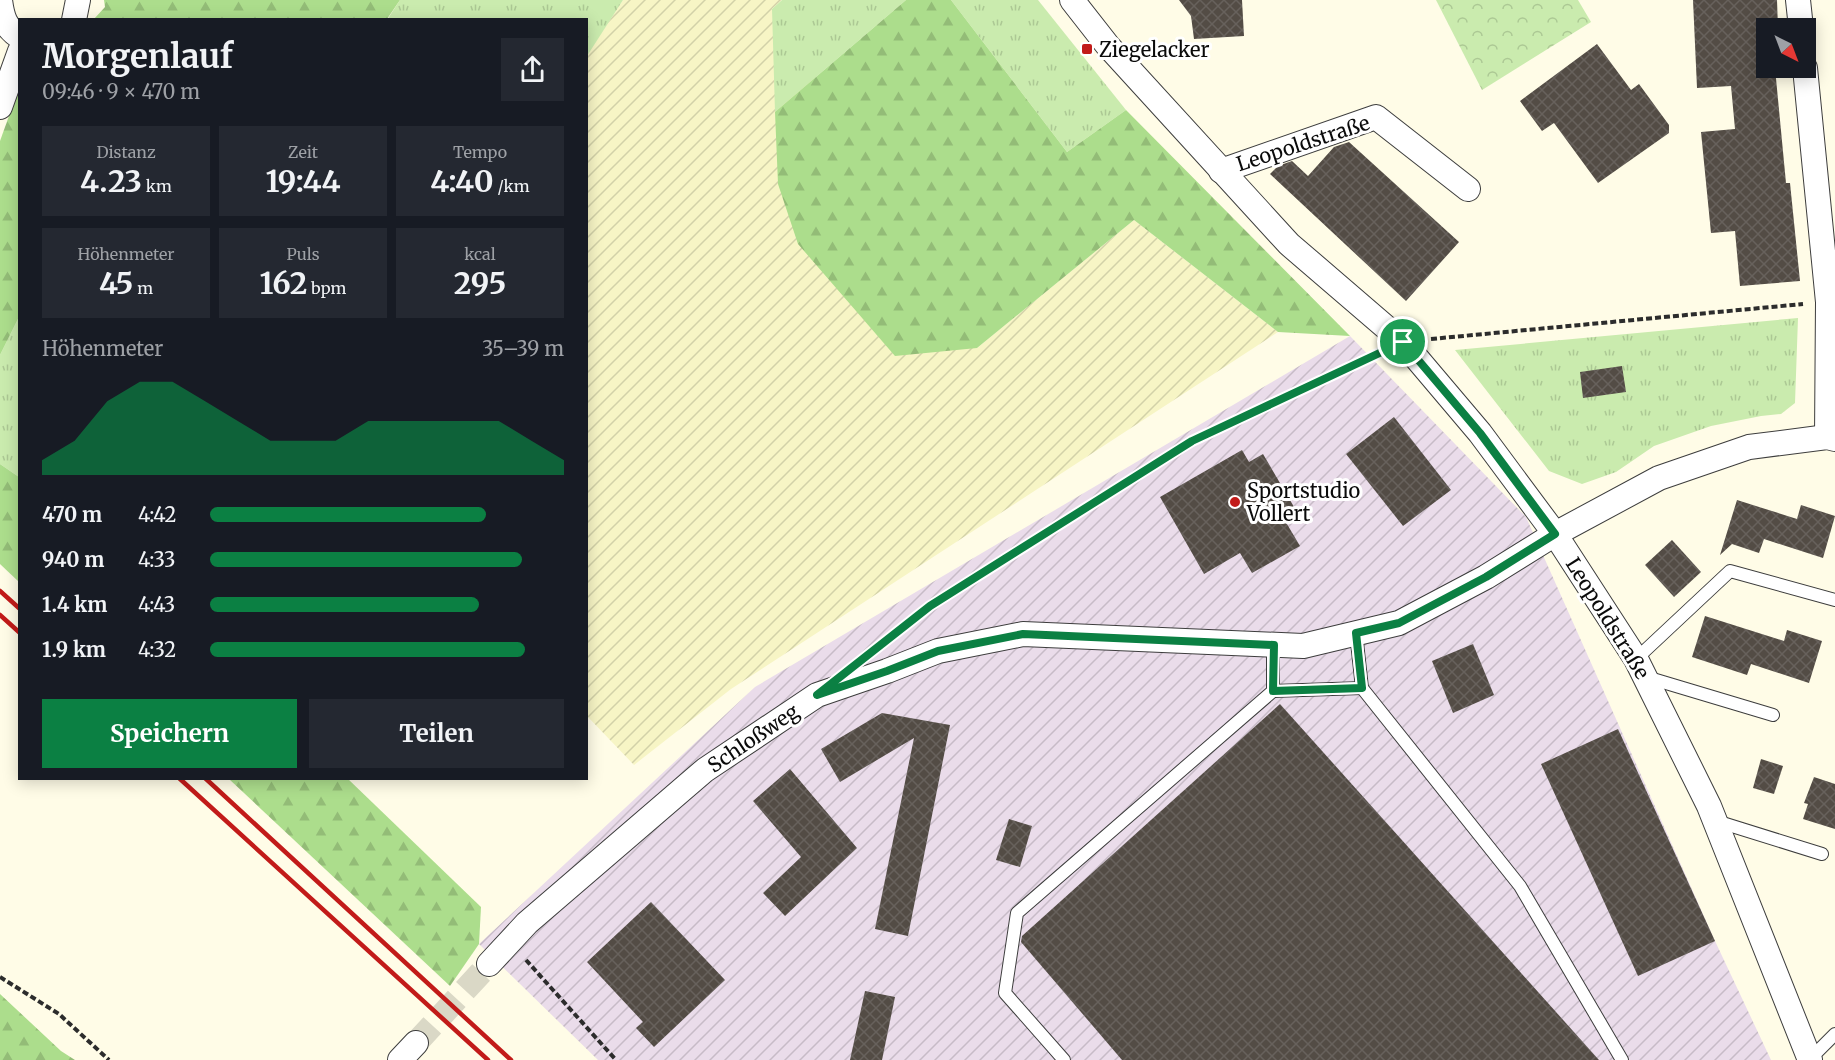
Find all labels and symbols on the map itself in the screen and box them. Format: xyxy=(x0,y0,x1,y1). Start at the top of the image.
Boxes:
north arrow xyxy=(1756,18,1816,78)
place label: Ziegelacker xyxy=(1099,37,1209,62)
marker: Ziegelacker xyxy=(1080,42,1094,56)
street label: Leopoldstraße xyxy=(1233,110,1373,176)
pin xyxy=(1377,316,1428,367)
place label: Sportstudio Vollert xyxy=(1246,478,1360,526)
marker: Sportstudio Vollert xyxy=(1228,495,1242,509)
street label: Leopoldstraße xyxy=(1561,553,1655,683)
street label: Schloßweg xyxy=(703,698,803,778)

